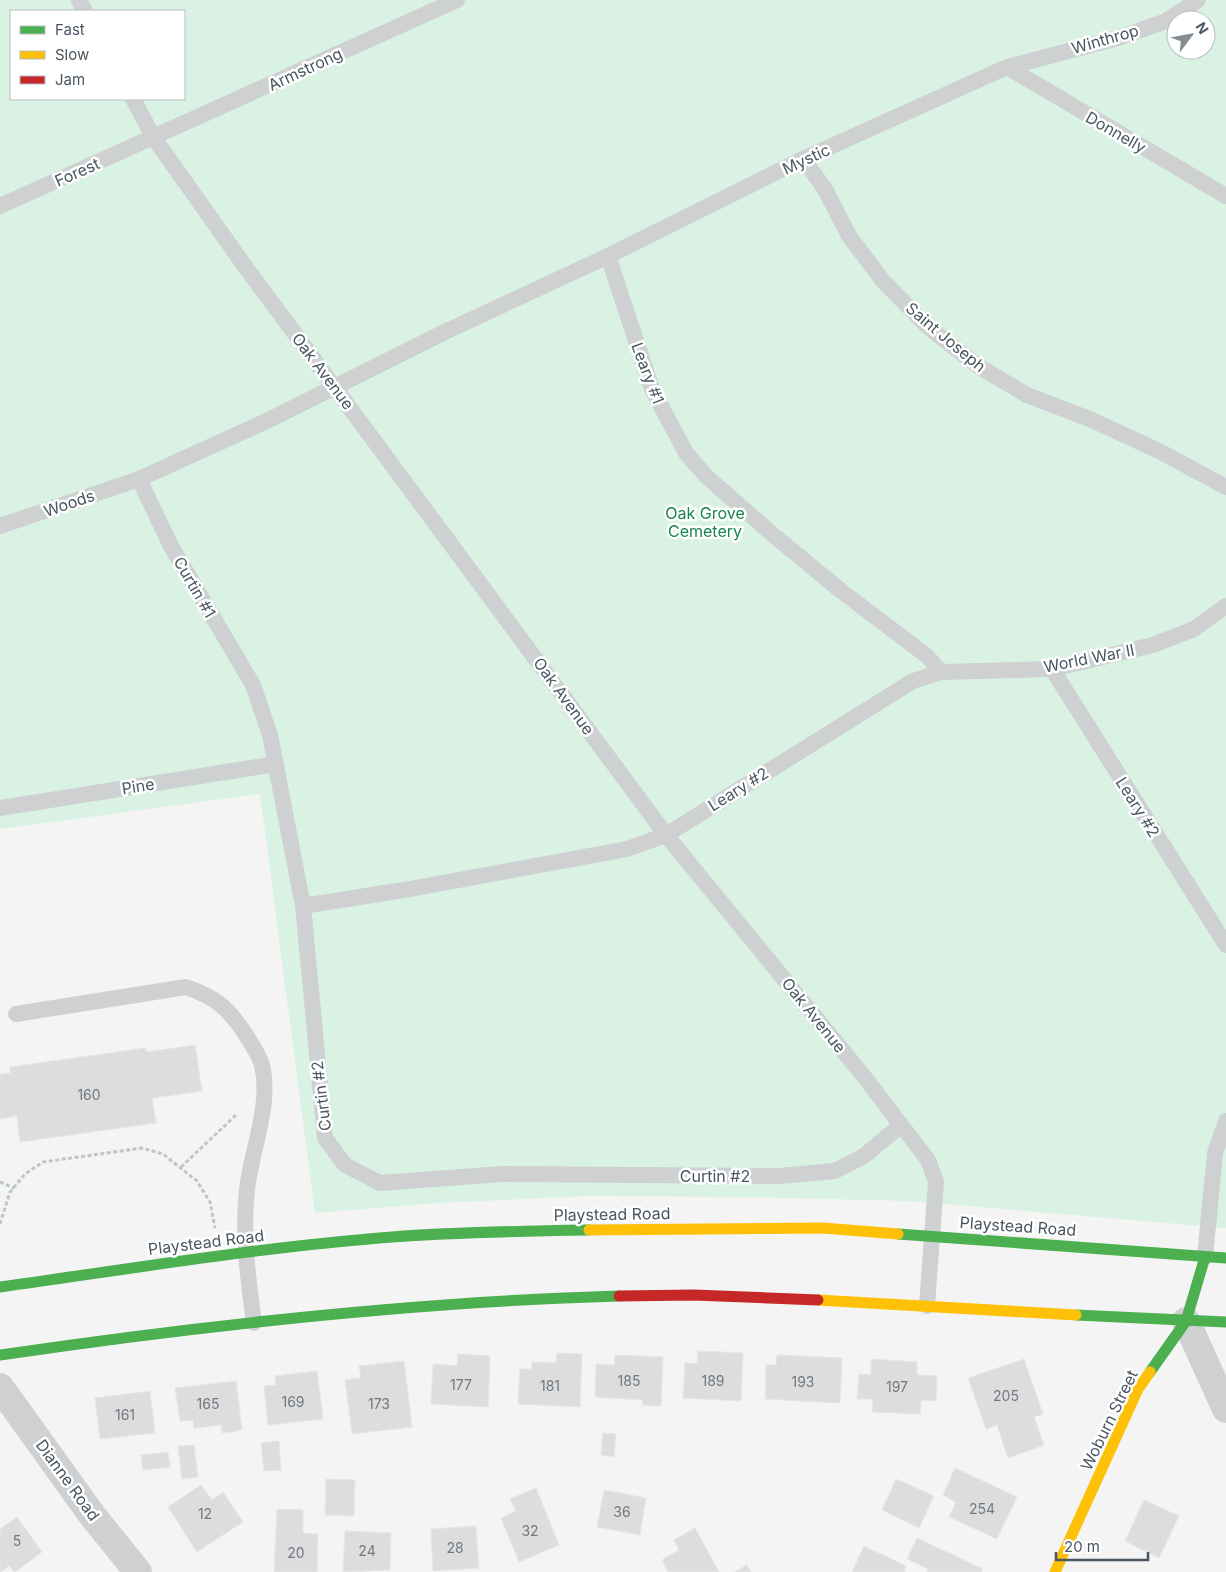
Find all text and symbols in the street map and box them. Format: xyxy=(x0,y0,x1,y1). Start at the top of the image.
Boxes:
legend xyxy=(10,10,185,100)
north arrow xyxy=(1166,10,1216,60)
text: N xyxy=(1192,19,1212,37)
text: Fast xyxy=(55,20,85,39)
street label: Winthrop xyxy=(1069,20,1141,58)
street label: Armstrong xyxy=(265,43,345,95)
text: Slow xyxy=(55,45,89,64)
text: Jam xyxy=(55,70,85,89)
street label: Donnelly xyxy=(1082,107,1150,157)
street label: Mystic xyxy=(779,139,833,179)
street label: Forest xyxy=(51,153,103,191)
street label: Saint Joseph xyxy=(902,298,990,376)
street label: Oak Avenue xyxy=(288,329,358,413)
street label: Leary #1 xyxy=(627,340,669,406)
street label: Woods xyxy=(41,485,97,521)
park label: Oak Grove Cemetery xyxy=(665,503,745,541)
street label: Curtin #1 xyxy=(170,553,220,621)
street label: World War II xyxy=(1042,639,1136,677)
street label: Oak Avenue xyxy=(529,653,599,739)
street label: Leary #2 xyxy=(704,763,772,815)
street label: Leary #2 xyxy=(1112,773,1164,841)
street label: Pine xyxy=(120,774,156,798)
street label: Oak Avenue xyxy=(778,973,850,1057)
street label: Curtin #2 xyxy=(307,1060,335,1132)
house number: 160 xyxy=(77,1086,101,1103)
street label: Curtin #2 xyxy=(680,1166,750,1186)
street label: Playstead Road xyxy=(553,1203,671,1225)
street label: Playstead Road xyxy=(959,1212,1077,1240)
street label: Playstead Road xyxy=(147,1225,265,1259)
street label: Woburn Street xyxy=(1076,1367,1142,1473)
house number: 185 xyxy=(618,1372,640,1389)
house number: 189 xyxy=(701,1372,725,1389)
house number: 193 xyxy=(791,1373,815,1390)
house number: 177 xyxy=(450,1376,472,1393)
house number: 181 xyxy=(540,1377,560,1394)
house number: 197 xyxy=(886,1378,908,1395)
house number: 205 xyxy=(993,1387,1019,1404)
house number: 169 xyxy=(281,1393,305,1410)
house number: 165 xyxy=(197,1395,219,1412)
house number: 173 xyxy=(368,1395,390,1412)
house number: 161 xyxy=(115,1406,135,1423)
street label: Dianne Road xyxy=(32,1435,104,1525)
house number: 254 xyxy=(969,1500,995,1517)
house number: 36 xyxy=(613,1503,631,1520)
house number: 12 xyxy=(198,1505,212,1522)
house number: 32 xyxy=(521,1522,539,1539)
scale bar xyxy=(1056,1530,1148,1562)
house number: 5 xyxy=(13,1532,21,1549)
text: 20 m xyxy=(1064,1537,1100,1556)
house number: 28 xyxy=(446,1539,464,1556)
house number: 24 xyxy=(358,1542,376,1559)
house number: 20 xyxy=(287,1544,305,1561)

